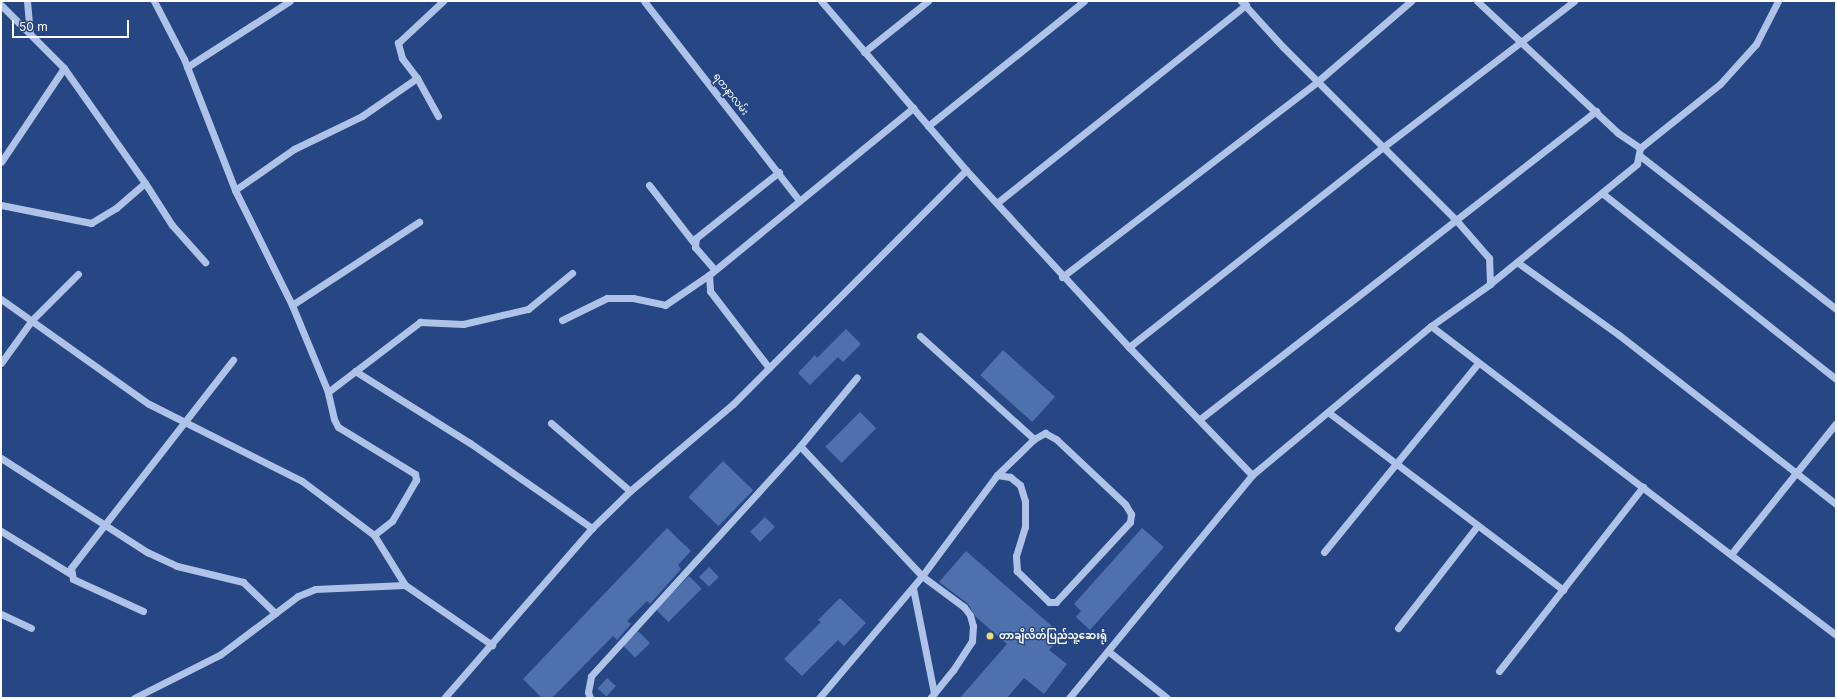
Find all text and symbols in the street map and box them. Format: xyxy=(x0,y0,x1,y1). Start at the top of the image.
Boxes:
scale bar xyxy=(14,12,131,38)
text: 50 m xyxy=(19,19,48,34)
street label: ရတနာလမ်း xyxy=(711,71,751,117)
marker: တာချီလိတ်ပြည်သူ့ဆေးရုံ xyxy=(984,630,996,642)
place label: တာချီလိတ်ပြည်သူ့ဆေးရုံ xyxy=(999,630,1107,642)

